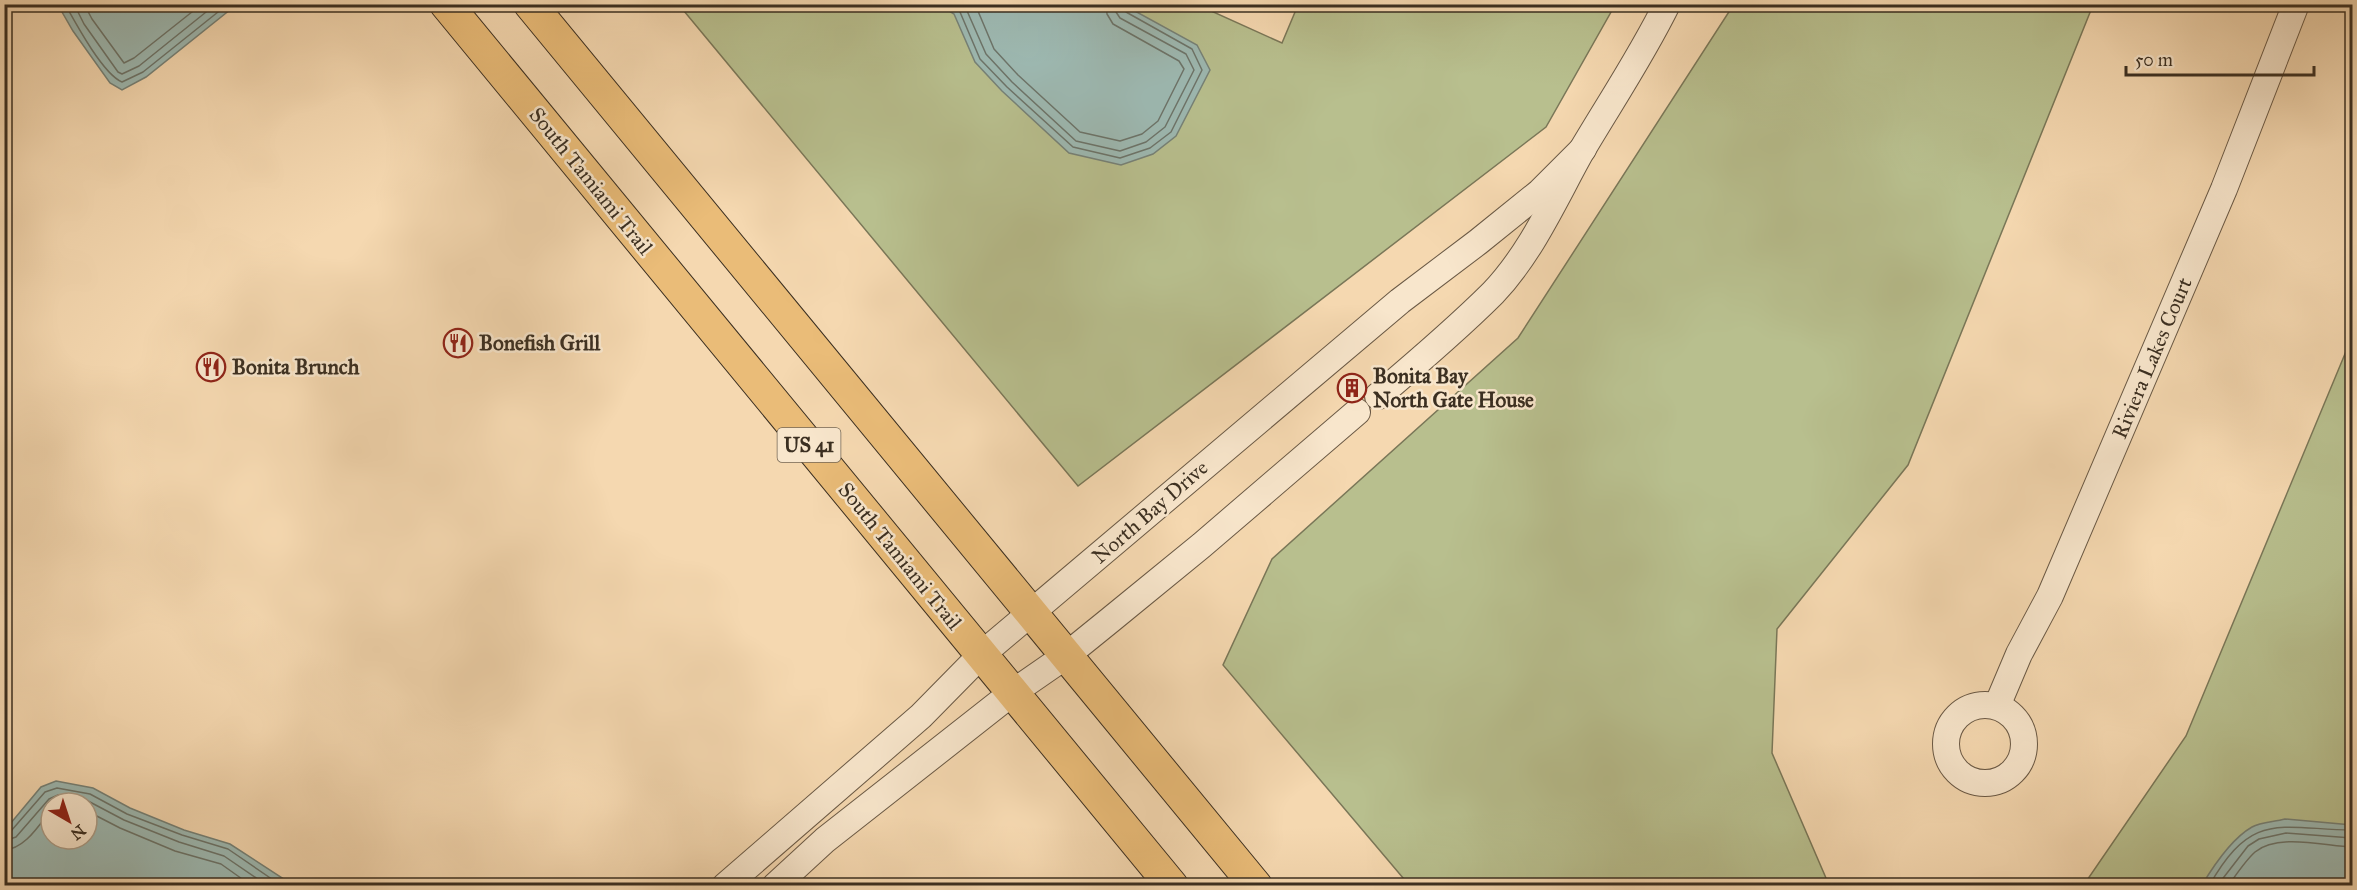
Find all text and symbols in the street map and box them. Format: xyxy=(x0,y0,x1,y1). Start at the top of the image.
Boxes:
scale bar xyxy=(2126,39,2314,77)
text: 50 m xyxy=(2135,49,2173,71)
street label: South Tamiami Trail xyxy=(524,102,659,260)
street label: Riviera Lakes Court xyxy=(2106,273,2198,443)
restaurant icon: Bonefish Grill xyxy=(442,327,474,359)
place label: Bonefish Grill xyxy=(479,330,601,356)
restaurant icon: Bonita Brunch xyxy=(195,351,227,383)
place label: Bonita Brunch xyxy=(232,354,360,380)
place label: Bonita Bay North Gate House xyxy=(1373,363,1534,413)
building icon: Bonita Bay North Gate House xyxy=(1336,372,1368,404)
road number: US 41 xyxy=(778,428,840,462)
street label: North Bay Drive xyxy=(1087,454,1213,569)
street label: South Tamiami Trail xyxy=(833,477,968,635)
north arrow xyxy=(39,791,99,851)
text: N xyxy=(67,821,89,844)

